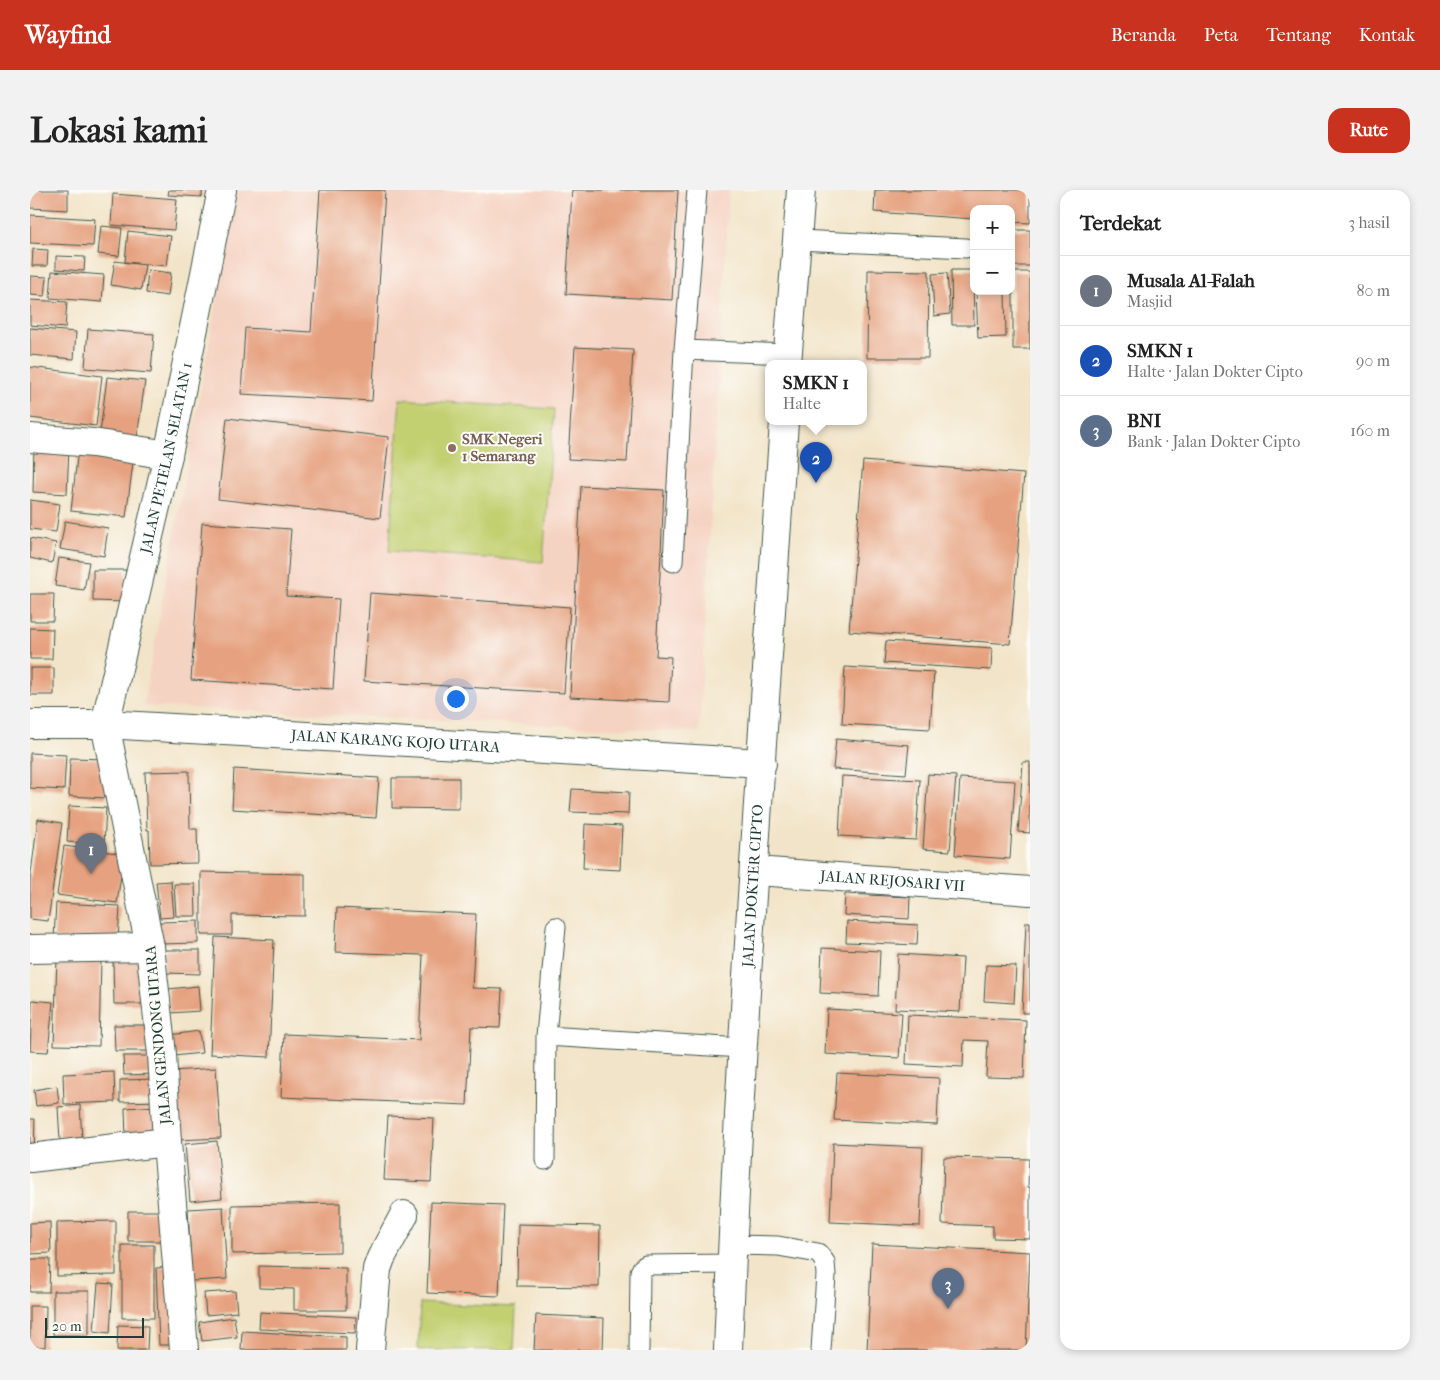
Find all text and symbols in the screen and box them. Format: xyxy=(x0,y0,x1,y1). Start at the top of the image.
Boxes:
text: Wayfind xyxy=(25,21,111,49)
text: Beranda xyxy=(1111,25,1176,46)
text: Peta xyxy=(1204,25,1238,46)
text: Tentang xyxy=(1266,25,1331,46)
text: Kontak xyxy=(1359,25,1415,46)
button: Rute xyxy=(1328,108,1410,153)
text: Lokasi kami xyxy=(30,110,207,151)
map controls xyxy=(970,205,1015,295)
button: + xyxy=(970,205,1015,250)
text: Terdekat xyxy=(1080,211,1161,235)
text: 3 hasil xyxy=(1349,213,1390,232)
button: − xyxy=(970,250,1015,295)
text: Musala Al-Falah xyxy=(1127,270,1255,292)
text: 1 xyxy=(1093,281,1099,300)
text: 80 m xyxy=(1356,281,1390,300)
text: Masjid xyxy=(1127,292,1172,311)
text: SMKN 1 xyxy=(1127,340,1193,362)
text: 2 xyxy=(1092,351,1100,370)
text: 90 m xyxy=(1356,351,1390,370)
popup xyxy=(765,360,867,425)
street label: JALAN PETELAN SELATAN 1 xyxy=(136,361,196,556)
text: Halte · Jalan Dokter Cipto xyxy=(1127,362,1303,381)
text: SMKN 1 xyxy=(783,372,849,394)
text: Halte xyxy=(783,394,821,413)
text: BNI xyxy=(1127,410,1161,432)
text: 3 xyxy=(1093,421,1099,440)
text: 160 m xyxy=(1350,421,1390,440)
place label: SMK Negeri 1 Semarang xyxy=(462,430,543,465)
text: Bank · Jalan Dokter Cipto xyxy=(1127,432,1300,451)
marker: SMK Negeri 1 Semarang xyxy=(446,442,458,454)
pin: 2 xyxy=(800,442,832,483)
your location xyxy=(443,686,469,712)
street label: JALAN KARANG KOJO UTARA xyxy=(289,726,501,756)
street label: JALAN DOKTER CIPTO xyxy=(738,804,767,969)
pin: 1 xyxy=(75,833,107,874)
street label: JALAN REJOSARI VII xyxy=(819,867,966,895)
street label: JALAN GENDONG UTARA xyxy=(141,944,175,1126)
pin: 3 xyxy=(932,1268,964,1309)
scale bar xyxy=(45,1315,144,1338)
text: 20 m xyxy=(52,1318,82,1335)

